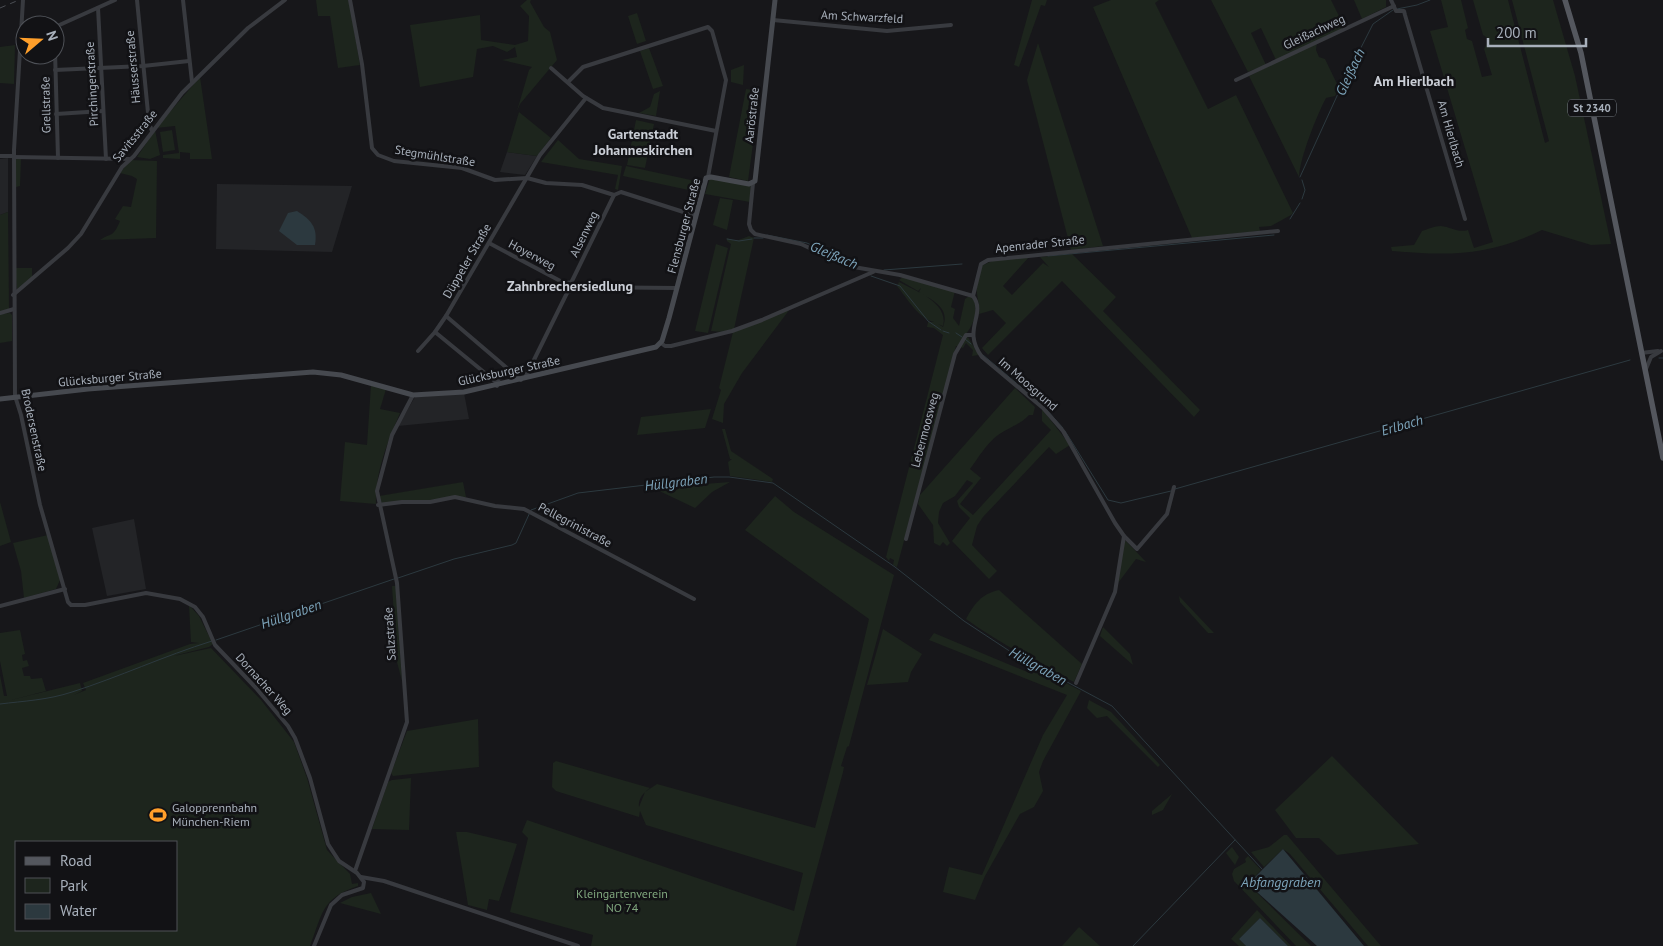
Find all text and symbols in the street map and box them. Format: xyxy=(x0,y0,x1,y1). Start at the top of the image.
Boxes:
street label: Am Schwarzfeld xyxy=(821,7,904,26)
street label: Gleißachweg xyxy=(1281,11,1347,52)
north arrow xyxy=(15,15,65,65)
scale bar xyxy=(1488,15,1586,47)
text: 200 m xyxy=(1496,23,1537,42)
text: N xyxy=(42,28,62,43)
street label: Häusserstraße xyxy=(122,30,143,104)
street label: Pirchingerstraße xyxy=(82,41,101,127)
water label: Gleißach xyxy=(1331,46,1369,98)
district label: Am Hierlbach xyxy=(1374,72,1454,90)
street label: Grellstraße xyxy=(38,76,53,134)
street label: Aaröstraße xyxy=(741,86,762,144)
street label: Am Hierlbach xyxy=(1435,98,1468,169)
road number: St 2340 xyxy=(1568,100,1616,116)
street label: Savitsstraße xyxy=(109,107,160,165)
district label: Gartenstadt Johanneskirchen xyxy=(592,125,693,159)
street label: Stegmühlstraße xyxy=(394,142,476,169)
street label: Flensburger Straße xyxy=(664,177,703,275)
street label: Alsenweg xyxy=(566,208,601,259)
street label: Düppeler Straße xyxy=(439,221,494,301)
street label: Apenrader Straße xyxy=(995,231,1085,256)
street label: Hoyerweg xyxy=(506,236,558,273)
water label: Gleißach xyxy=(807,237,861,273)
district label: Zahnbrechersiedlung xyxy=(507,277,633,295)
street label: Glücksburger Straße xyxy=(456,352,561,389)
street label: Im Moosgrund xyxy=(996,354,1061,414)
street label: Glücksburger Straße xyxy=(57,365,162,390)
street label: Brodersenstraße xyxy=(18,387,51,473)
street label: Lebermoosweg xyxy=(907,391,942,469)
water label: Erlbach xyxy=(1379,410,1425,440)
water label: Hüllgraben xyxy=(644,469,708,495)
street label: Pellegrinistraße xyxy=(536,499,615,550)
water label: Hüllgraben xyxy=(258,595,324,633)
street label: Salzstraße xyxy=(380,607,399,661)
water label: Hüllgraben xyxy=(1006,643,1070,689)
street label: Dornacher Weg xyxy=(233,650,296,718)
place label: Galopprennbahn München-Riem xyxy=(172,800,257,829)
sports icon: Galopprennbahn München-Riem xyxy=(148,805,168,825)
legend xyxy=(15,841,178,931)
text: Road xyxy=(60,851,92,870)
water label: Abfanggraben xyxy=(1240,873,1321,891)
text: Park xyxy=(60,876,88,895)
park label: Kleingartenverein NO 74 xyxy=(576,886,668,915)
text: Water xyxy=(60,901,97,920)

